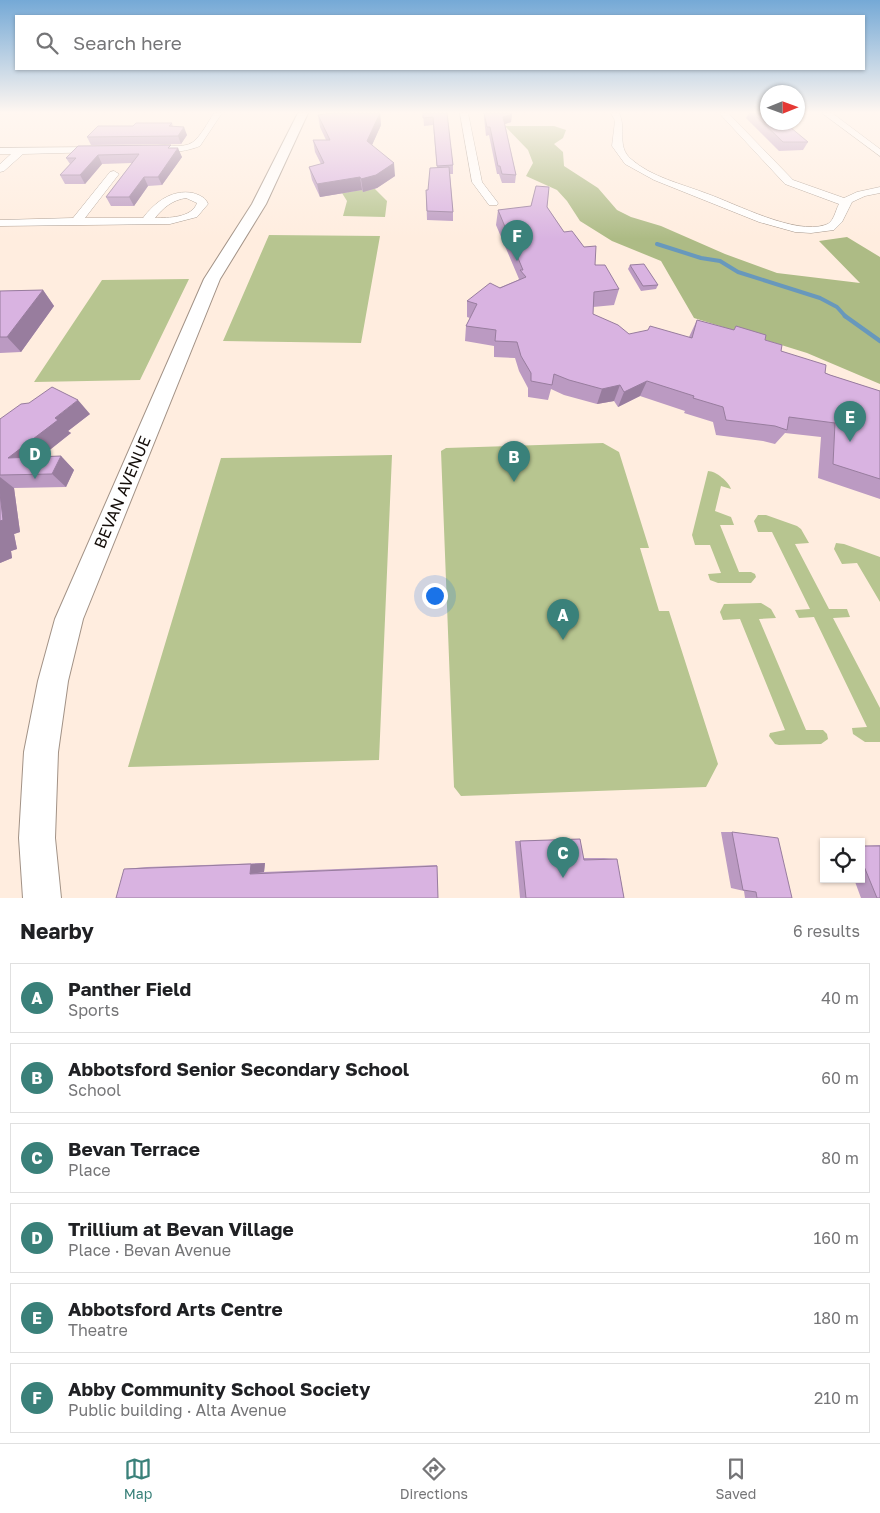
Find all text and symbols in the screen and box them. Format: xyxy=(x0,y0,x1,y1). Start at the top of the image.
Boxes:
search box xyxy=(15,15,865,70)
icon: search xyxy=(33,29,61,57)
text: Search here xyxy=(73,31,182,54)
north arrow xyxy=(760,85,805,130)
pin: F xyxy=(501,220,533,261)
pin: E xyxy=(834,401,866,442)
street label: BEVAN AVENUE xyxy=(89,433,155,551)
pin: D xyxy=(19,438,51,479)
pin: B xyxy=(498,441,530,482)
your location xyxy=(422,583,448,609)
pin: A xyxy=(547,599,579,640)
pin: C xyxy=(547,837,579,878)
map controls xyxy=(820,838,865,883)
button: locate xyxy=(820,838,865,883)
text: Nearby xyxy=(20,918,94,944)
text: 6 results xyxy=(793,921,860,941)
text: Panther Field xyxy=(68,977,191,1000)
text: A xyxy=(31,988,43,1008)
text: 40 m xyxy=(821,988,859,1008)
text: Sports xyxy=(68,1000,119,1020)
text: Abbotsford Senior Secondary School xyxy=(68,1057,409,1080)
text: B xyxy=(31,1068,43,1088)
text: 60 m xyxy=(821,1068,859,1088)
text: School xyxy=(68,1080,121,1100)
text: Bevan Terrace xyxy=(68,1137,200,1160)
text: C xyxy=(31,1148,43,1168)
text: 80 m xyxy=(821,1148,859,1168)
text: Place xyxy=(68,1160,111,1180)
text: Trillium at Bevan Village xyxy=(68,1217,294,1240)
text: D xyxy=(31,1228,43,1248)
text: 160 m xyxy=(813,1228,859,1248)
text: Place · Bevan Avenue xyxy=(68,1240,231,1260)
text: Abbotsford Arts Centre xyxy=(68,1297,283,1320)
text: E xyxy=(32,1308,42,1328)
text: 180 m xyxy=(813,1308,859,1328)
text: Theatre xyxy=(68,1320,128,1340)
text: Abby Community School Society xyxy=(68,1377,370,1400)
text: F xyxy=(32,1388,42,1408)
text: 210 m xyxy=(814,1388,859,1408)
text: Public building · Alta Avenue xyxy=(68,1400,287,1420)
tab: Map xyxy=(124,1455,152,1502)
tab: Directions xyxy=(400,1455,468,1502)
tab: Saved xyxy=(715,1455,756,1502)

